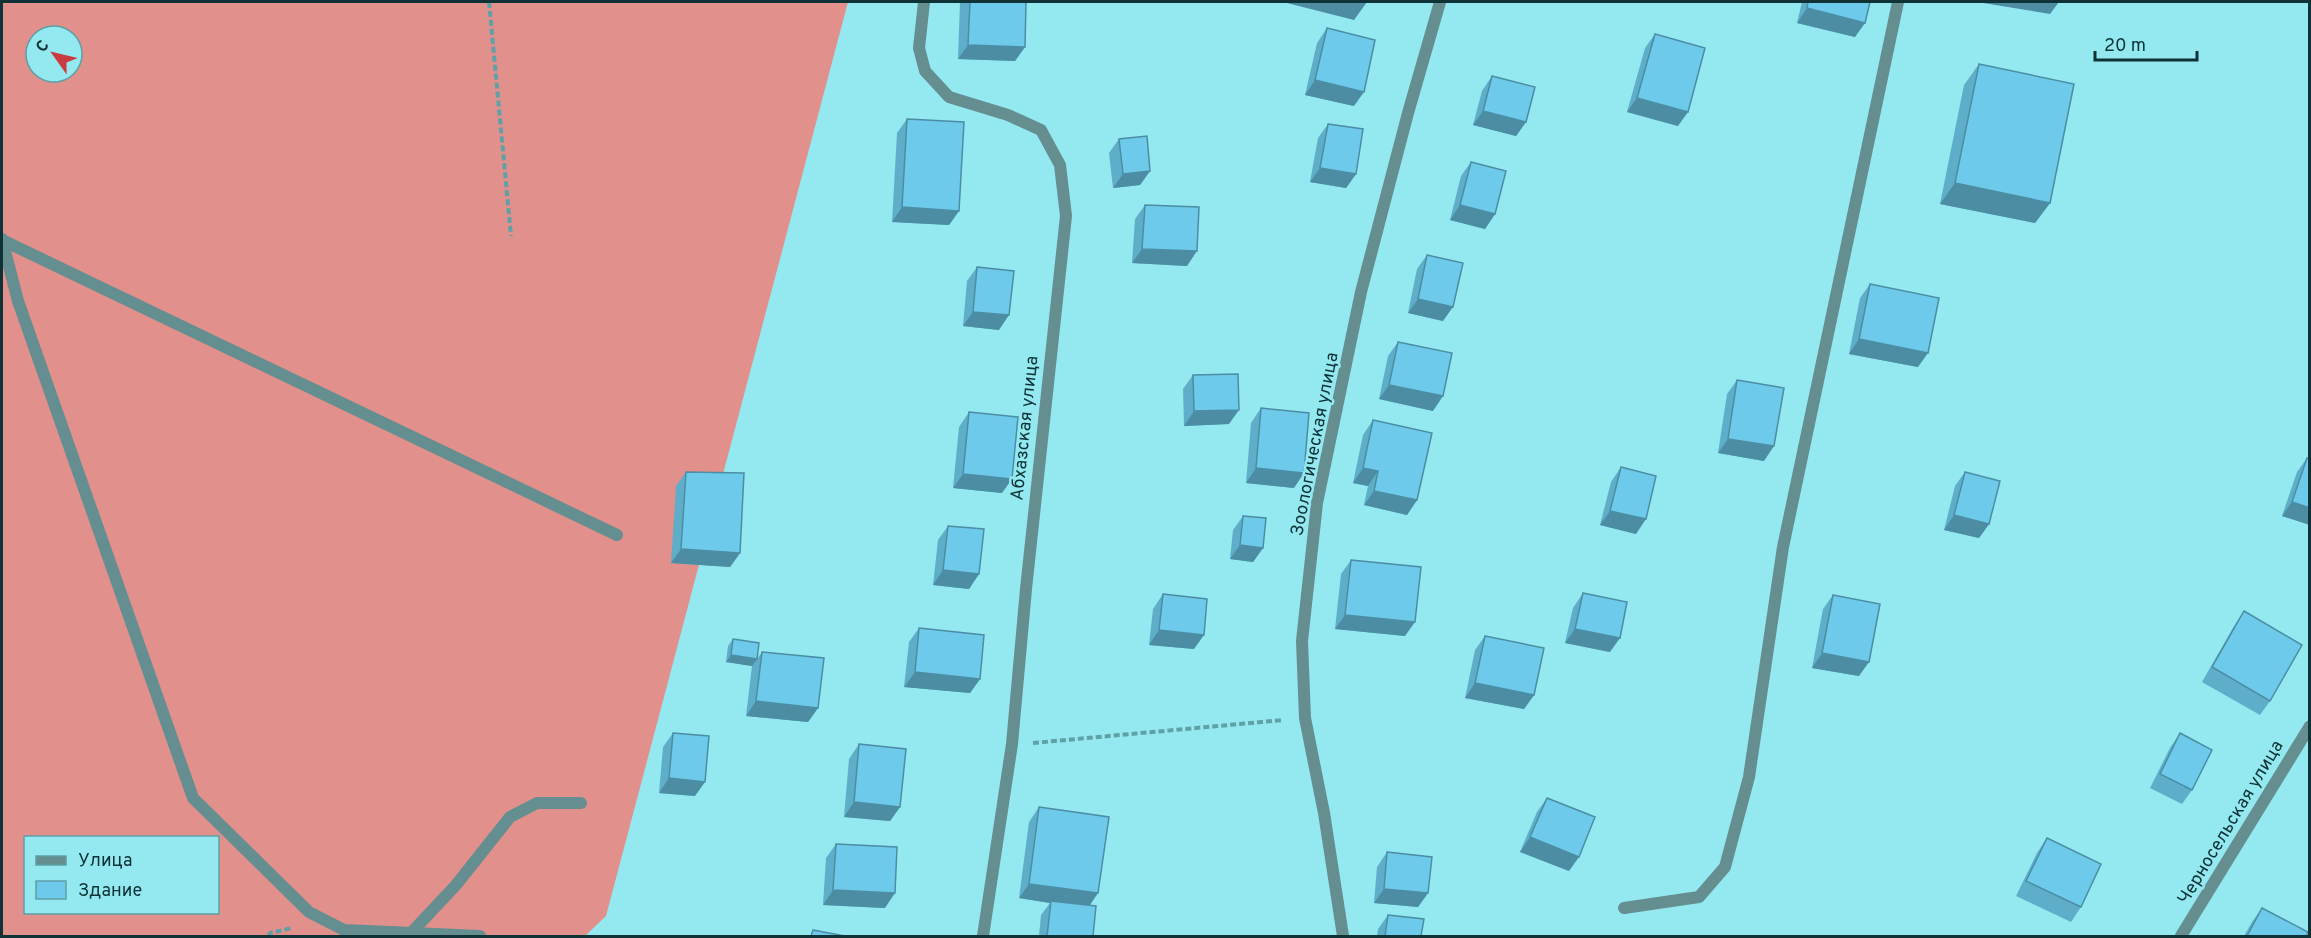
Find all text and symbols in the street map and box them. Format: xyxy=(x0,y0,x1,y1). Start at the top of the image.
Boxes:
north arrow xyxy=(24,24,84,84)
scale bar xyxy=(2095,24,2197,62)
text: 20 m xyxy=(2104,35,2146,58)
text: С xyxy=(32,37,54,57)
street label: Зоологическая улица xyxy=(1286,351,1345,538)
street label: Абхазская улица xyxy=(1006,355,1045,502)
street label: Черносельская улица xyxy=(2173,736,2289,909)
legend xyxy=(24,836,219,914)
text: Улица xyxy=(78,850,132,873)
text: Здание xyxy=(78,880,142,903)

